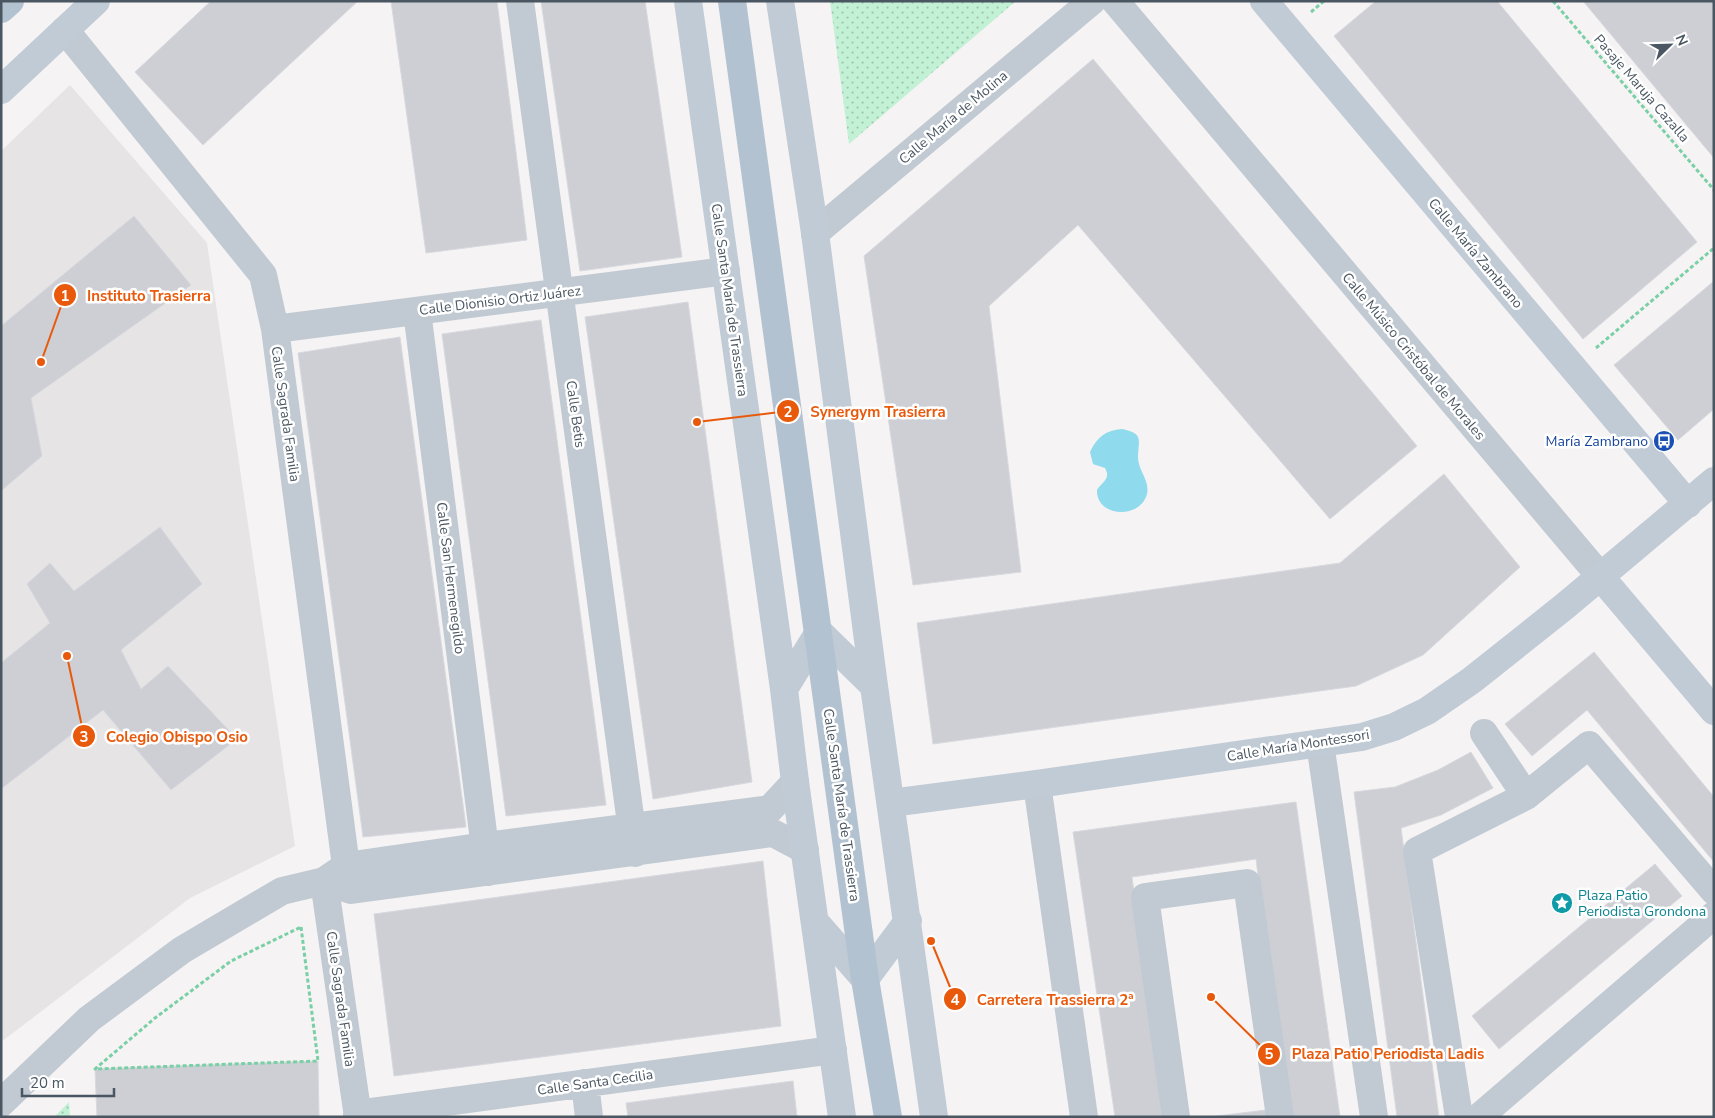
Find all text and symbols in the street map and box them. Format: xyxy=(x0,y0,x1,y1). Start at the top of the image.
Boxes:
north arrow xyxy=(1645,20,1695,70)
street label: Pasaje Maruja Cazalla xyxy=(1589,30,1694,146)
text: N xyxy=(1671,32,1692,49)
street label: Calle María de Molina xyxy=(895,66,1012,168)
street label: Calle María Zambrano xyxy=(1424,194,1527,313)
street label: Calle Santa María de Trassierra xyxy=(707,202,752,398)
street label: Calle Músico Cristóbal de Morales xyxy=(1338,269,1490,444)
callout: Instituto Trasierra xyxy=(52,280,221,310)
street label: Calle Dionisio Ortiz Juárez xyxy=(418,281,583,320)
text: 1 xyxy=(60,286,70,306)
text: Instituto Trasierra xyxy=(87,286,211,306)
street label: Calle Sagrada Familia xyxy=(267,345,304,483)
street label: Calle Betis xyxy=(561,379,590,449)
callout: Synergym Trasierra xyxy=(776,396,956,426)
text: 2 xyxy=(783,402,793,422)
text: Synergym Trasierra xyxy=(810,402,946,422)
bus stop icon: María Zambrano xyxy=(1652,429,1676,453)
place label: María Zambrano xyxy=(1546,432,1648,451)
street label: Calle San Hermenegildo xyxy=(432,501,469,655)
street label: Calle Santa María de Trassierra xyxy=(819,707,864,903)
callout: Colegio Obispo Osio xyxy=(71,721,258,751)
street label: Calle María Montessori xyxy=(1225,725,1371,766)
text: 3 xyxy=(79,727,89,747)
text: Colegio Obispo Osio xyxy=(106,727,248,747)
place label: Plaza Patio Periodista Grondona xyxy=(1578,886,1706,921)
place icon: Plaza Patio Periodista Grondona xyxy=(1550,891,1574,915)
street label: Calle Sagrada Familia xyxy=(322,930,359,1068)
callout: Carretera Trassierra 2ª xyxy=(942,984,1144,1014)
text: 4 xyxy=(950,990,960,1010)
text: Carretera Trassierra 2ª xyxy=(977,990,1133,1010)
callout: Plaza Patio Periodista Ladis xyxy=(1257,1039,1494,1069)
text: 5 xyxy=(1264,1044,1274,1064)
text: Plaza Patio Periodista Ladis xyxy=(1292,1044,1484,1064)
street label: Calle Santa Cecilia xyxy=(536,1065,654,1100)
scale bar xyxy=(22,1066,115,1098)
text: 20 m xyxy=(30,1073,65,1093)

